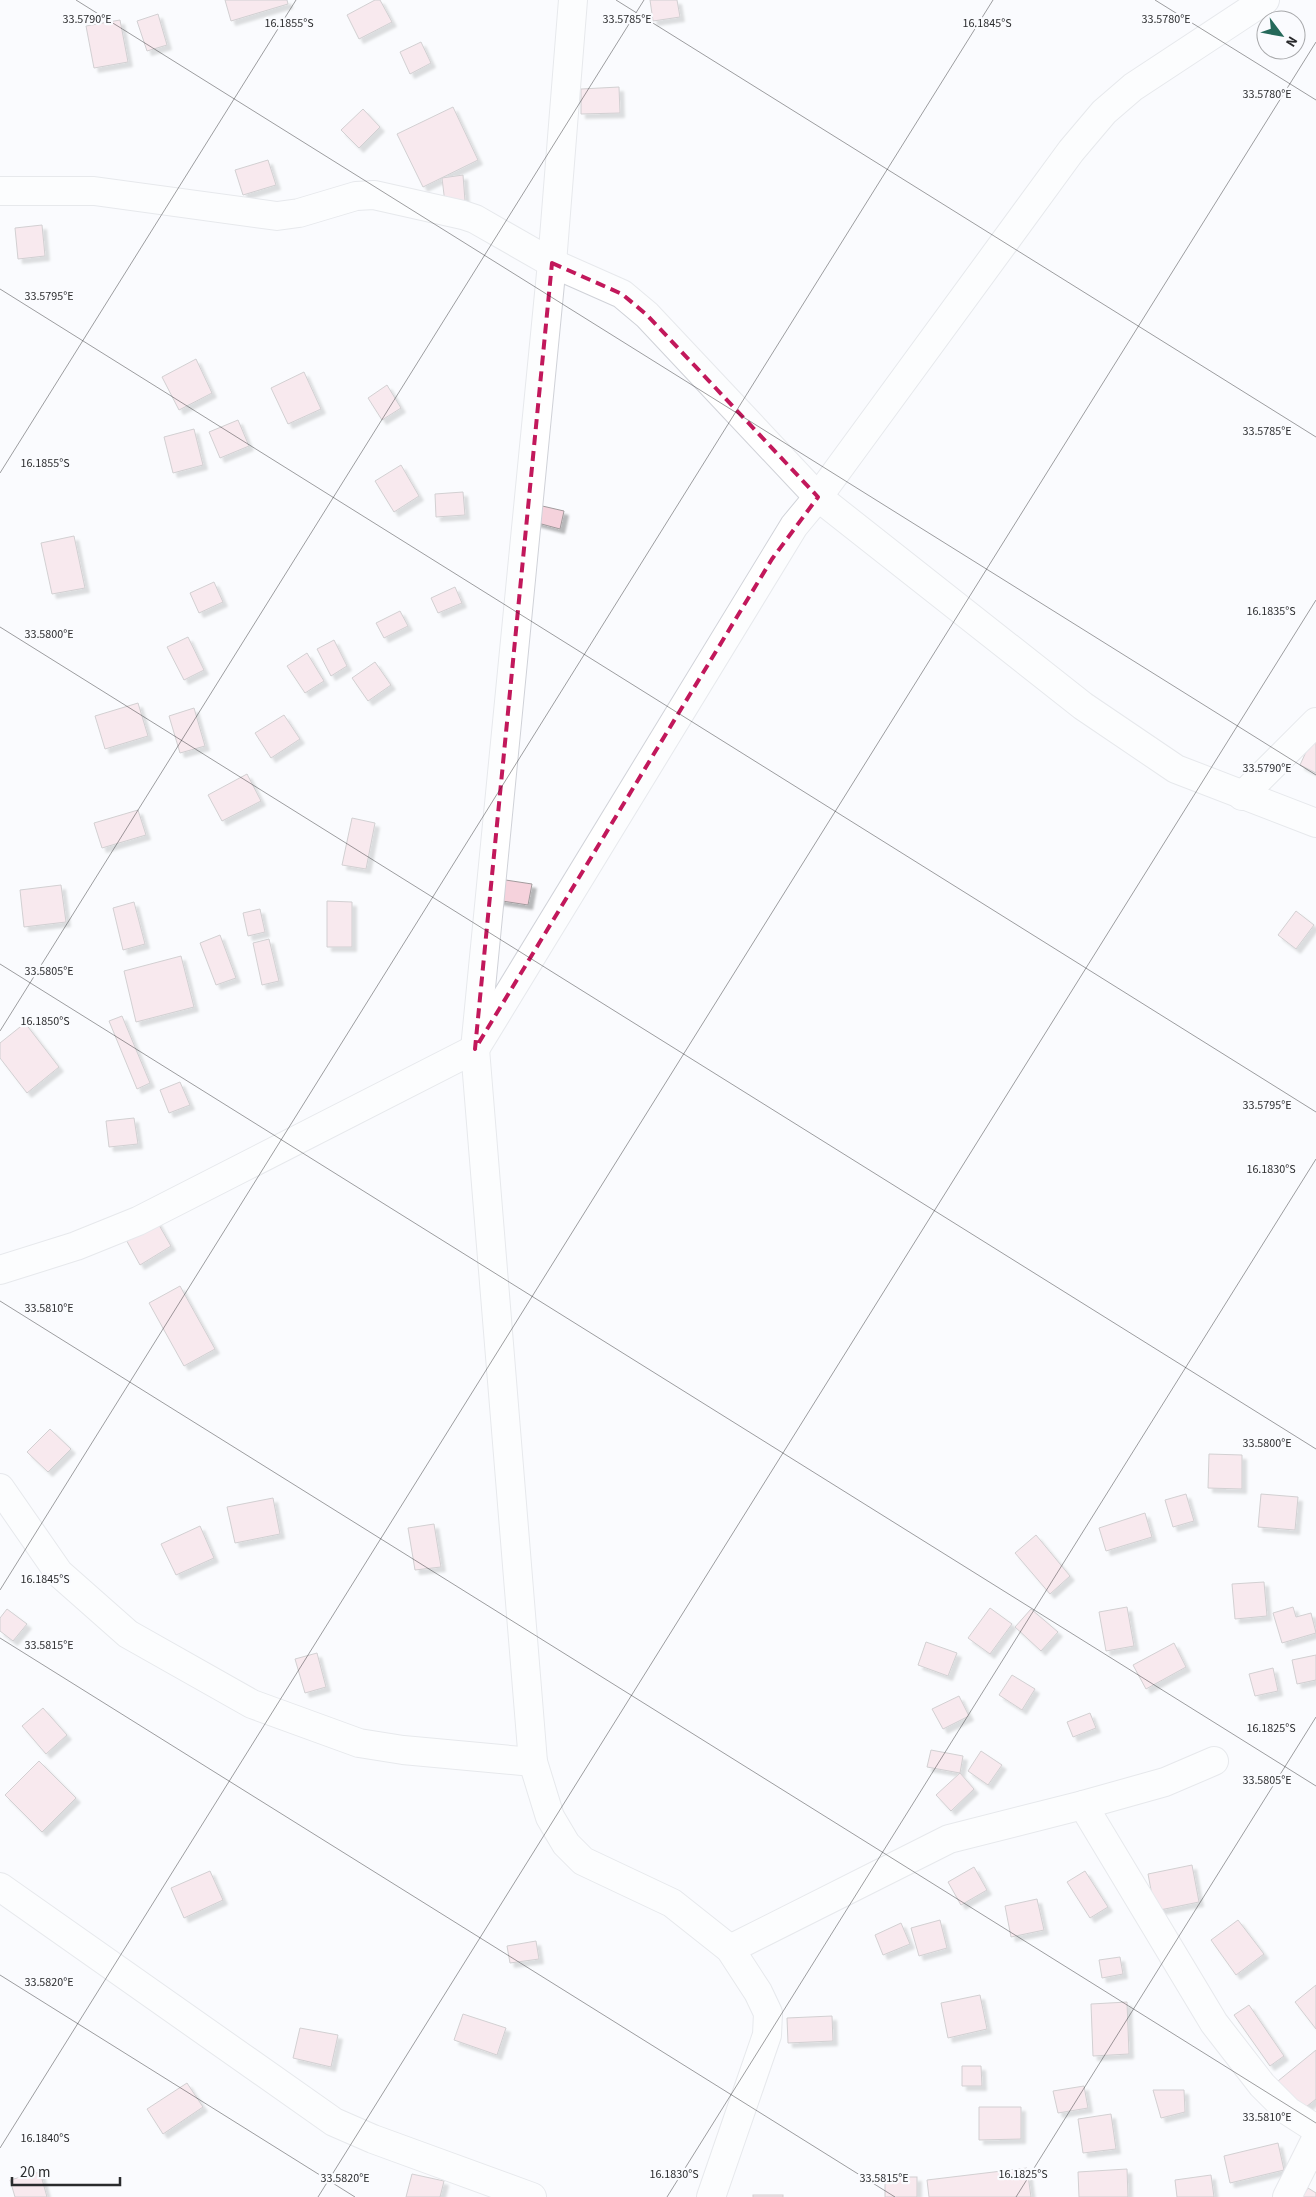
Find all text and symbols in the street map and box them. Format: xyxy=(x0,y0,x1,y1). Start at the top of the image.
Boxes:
north arrow xyxy=(1256,10,1306,60)
text: 33.5790°E xyxy=(62,11,112,28)
text: 33.5785°E xyxy=(602,11,652,28)
text: 33.5780°E xyxy=(1141,11,1191,28)
text: 16.1855°S xyxy=(264,15,314,32)
text: 16.1845°S xyxy=(962,15,1012,32)
text: N xyxy=(1280,32,1302,51)
text: 33.5780°E xyxy=(1242,86,1292,103)
text: 33.5795°E xyxy=(24,288,74,305)
text: 33.5785°E xyxy=(1242,423,1292,440)
text: 16.1855°S xyxy=(20,455,70,472)
text: 16.1835°S xyxy=(1246,603,1296,620)
text: 33.5800°E xyxy=(24,626,74,643)
text: 33.5790°E xyxy=(1242,760,1292,777)
text: 33.5805°E xyxy=(24,963,74,980)
text: 16.1850°S xyxy=(20,1013,70,1030)
text: 33.5795°E xyxy=(1242,1097,1292,1114)
text: 16.1830°S xyxy=(1246,1161,1296,1178)
text: 33.5810°E xyxy=(24,1300,74,1317)
text: 33.5800°E xyxy=(1242,1435,1292,1452)
text: 16.1845°S xyxy=(20,1571,70,1588)
text: 33.5815°E xyxy=(24,1637,74,1654)
text: 16.1825°S xyxy=(1246,1720,1296,1737)
text: 33.5805°E xyxy=(1242,1772,1292,1789)
text: 33.5820°E xyxy=(24,1974,74,1991)
text: 33.5810°E xyxy=(1242,2109,1292,2126)
text: 16.1840°S xyxy=(20,2130,70,2147)
scale bar xyxy=(12,2154,120,2186)
text: 20 m xyxy=(20,2162,50,2183)
text: 16.1830°S xyxy=(649,2166,699,2183)
text: 16.1825°S xyxy=(998,2166,1048,2183)
text: 33.5820°E xyxy=(320,2170,370,2187)
text: 33.5815°E xyxy=(859,2170,909,2187)

